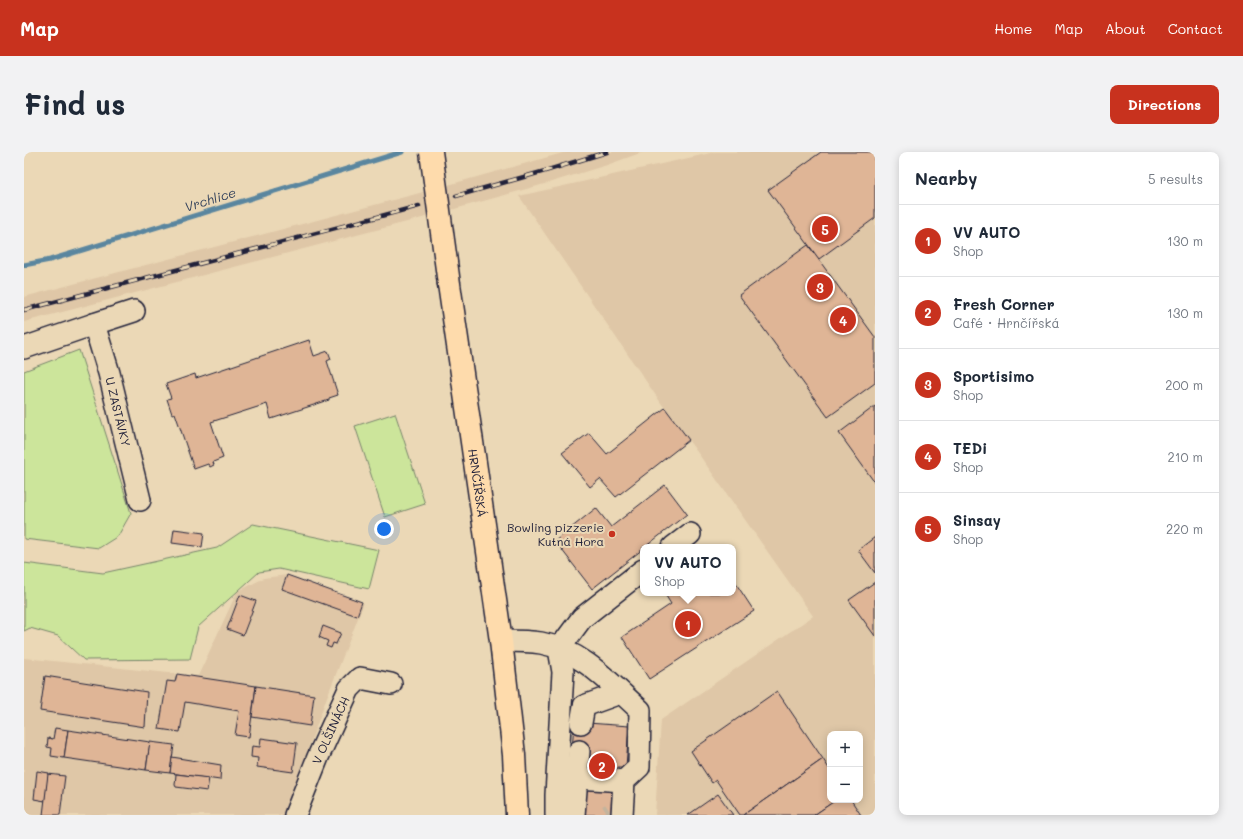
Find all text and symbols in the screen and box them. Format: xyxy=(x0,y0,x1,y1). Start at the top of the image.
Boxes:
text: Map xyxy=(20,16,59,41)
text: Home xyxy=(994,19,1032,38)
text: Map xyxy=(1054,19,1083,38)
text: About xyxy=(1105,19,1146,38)
text: Contact xyxy=(1168,19,1223,38)
button: Directions xyxy=(1110,85,1219,124)
text: Find us xyxy=(24,86,125,122)
text: Nearby xyxy=(915,167,977,189)
text: 5 results xyxy=(1148,170,1203,187)
water label: Vrchlice xyxy=(182,183,238,215)
pin: 5 xyxy=(812,214,838,244)
text: VV AUTO xyxy=(953,222,1020,242)
text: 1 xyxy=(925,232,931,249)
text: 130 m xyxy=(1167,232,1203,249)
text: Shop xyxy=(953,242,983,259)
pin: 3 xyxy=(807,272,833,302)
text: Fresh Corner xyxy=(953,294,1054,314)
text: 2 xyxy=(924,304,932,321)
text: 130 m xyxy=(1167,304,1203,321)
pin: 4 xyxy=(830,305,856,335)
text: Café · Hrnčířská xyxy=(953,314,1060,331)
text: Sportisimo xyxy=(953,366,1034,386)
street label: U ZASTÁVKY xyxy=(102,375,135,448)
text: 3 xyxy=(924,376,932,393)
text: 200 m xyxy=(1165,376,1203,393)
text: Shop xyxy=(953,386,983,403)
text: TEDi xyxy=(953,438,987,458)
street label: HRNČÍŘSKÁ xyxy=(465,448,491,518)
text: 4 xyxy=(924,448,932,465)
text: 210 m xyxy=(1167,448,1203,465)
text: Shop xyxy=(953,458,983,475)
text: Sinsay xyxy=(953,510,1001,530)
your location xyxy=(374,519,394,539)
place label: Bowling pizzerie Kutná Hora xyxy=(507,519,604,549)
text: 5 xyxy=(924,520,932,537)
text: 220 m xyxy=(1166,520,1203,537)
marker: Bowling pizzerie Kutná Hora xyxy=(607,529,617,539)
text: Shop xyxy=(953,530,983,547)
popup xyxy=(640,544,736,596)
text: VV AUTO xyxy=(654,552,722,572)
text: Shop xyxy=(654,572,685,589)
pin: 1 xyxy=(675,609,701,639)
street label: V OLŠINÁCH xyxy=(308,694,353,766)
map controls xyxy=(827,731,863,803)
button: + xyxy=(827,731,863,767)
pin: 2 xyxy=(589,751,615,781)
button: − xyxy=(827,767,863,803)

